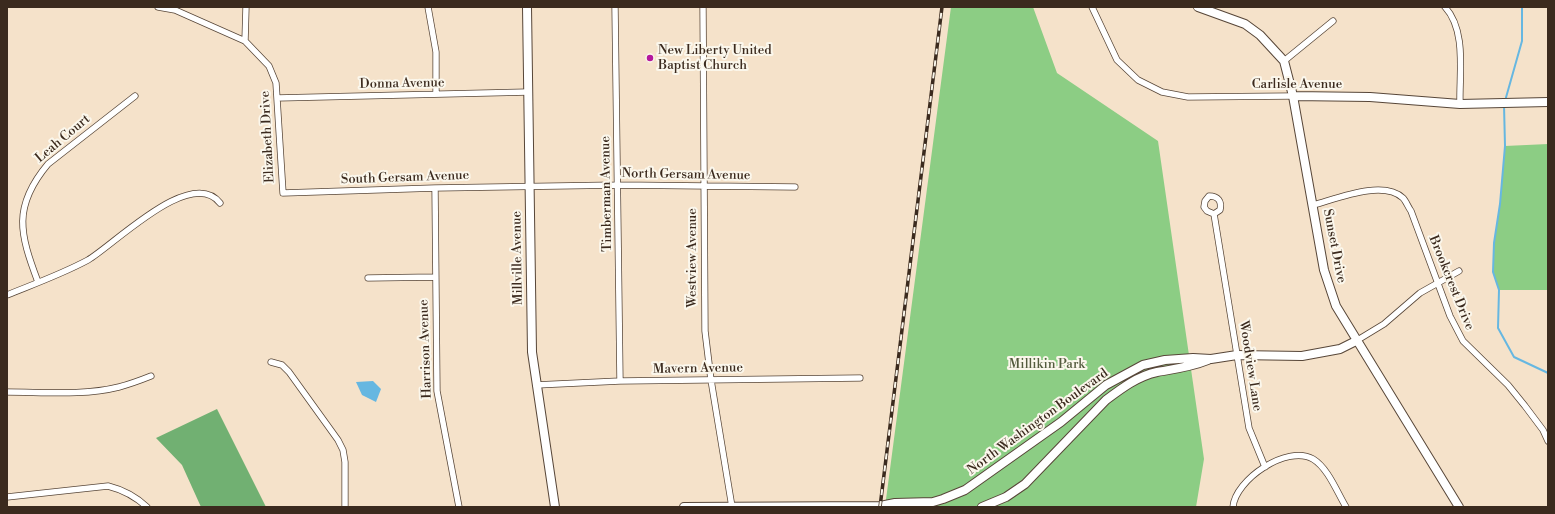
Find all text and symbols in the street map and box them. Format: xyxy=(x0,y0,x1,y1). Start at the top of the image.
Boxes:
place label: New Liberty United Baptist Church xyxy=(658,43,772,74)
marker: New Liberty United Baptist Church xyxy=(645,53,655,63)
street label: Donna Avenue xyxy=(359,75,445,93)
street label: Carlisle Avenue xyxy=(1252,77,1342,93)
street label: Elizabeth Drive xyxy=(258,91,278,183)
street label: Leah Court xyxy=(33,112,93,166)
street label: Timberman Avenue xyxy=(598,136,616,252)
street label: North Gersam Avenue xyxy=(621,166,751,184)
street label: South Gersam Avenue xyxy=(341,168,469,188)
street label: Westview Avenue xyxy=(685,208,701,308)
street label: Sunset Drive xyxy=(1319,208,1349,284)
street label: Millville Avenue xyxy=(509,211,527,305)
street label: Brookcrest Drive xyxy=(1425,233,1477,333)
street label: Harrison Avenue xyxy=(416,299,436,399)
street label: Woodview Lane xyxy=(1235,320,1265,412)
park label: Millikin Park xyxy=(1009,357,1085,373)
street label: Mavern Avenue xyxy=(653,360,743,378)
street label: North Washington Boulevard xyxy=(965,366,1111,478)

